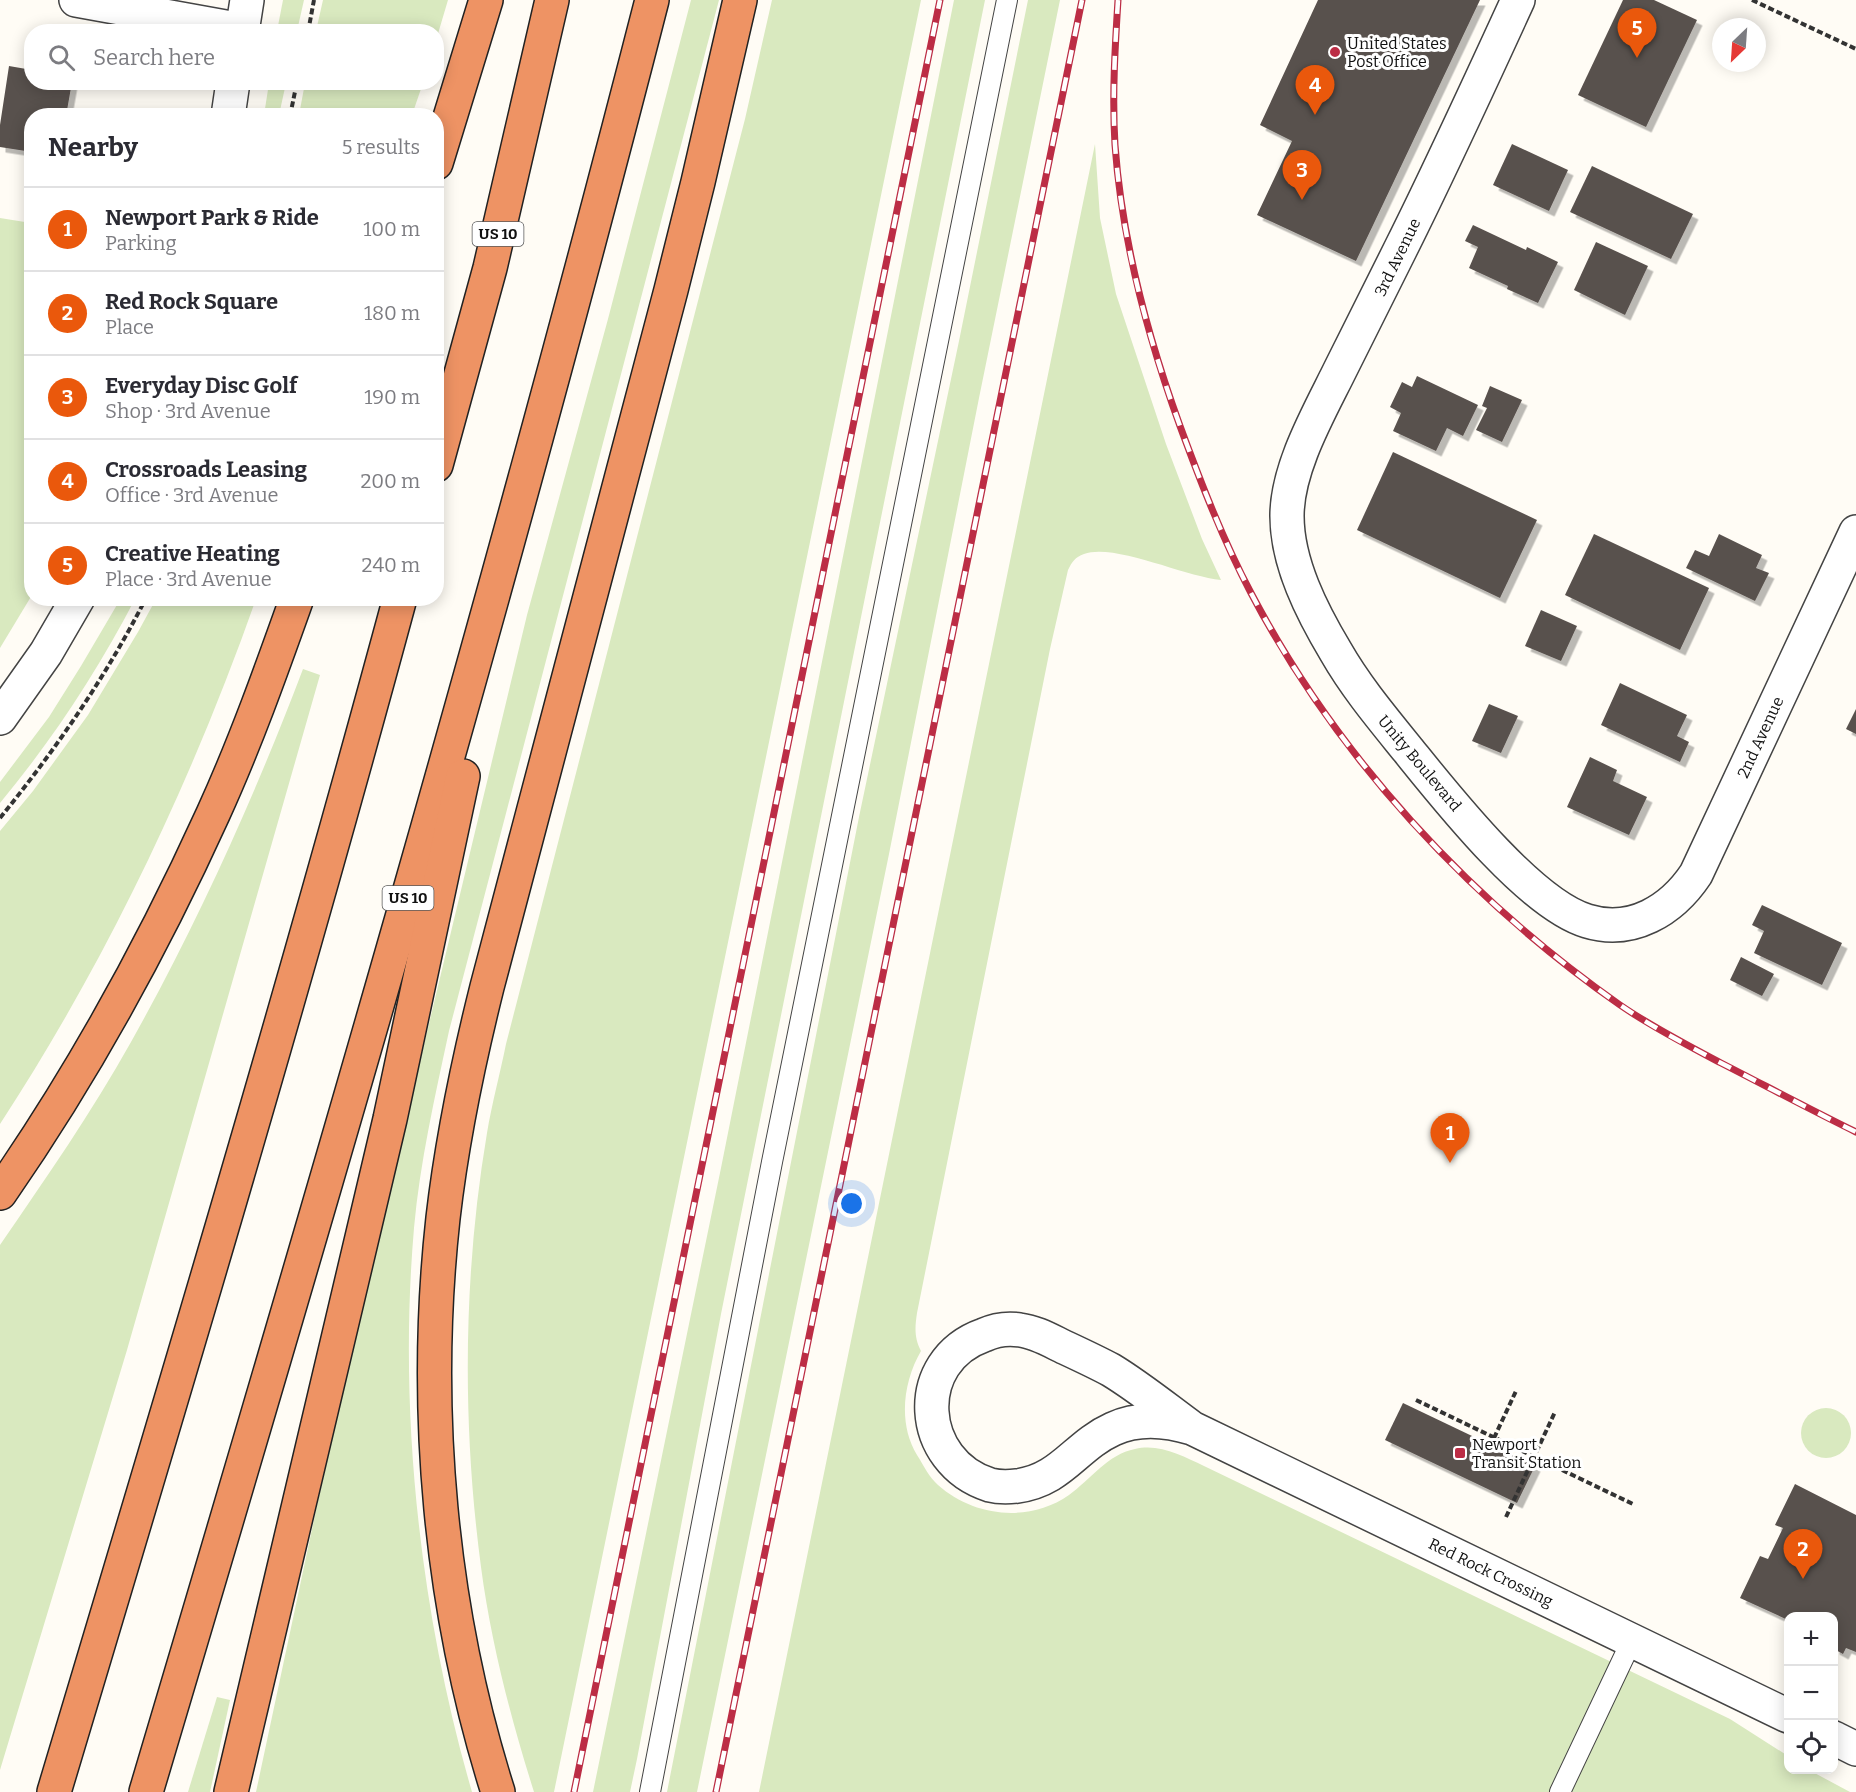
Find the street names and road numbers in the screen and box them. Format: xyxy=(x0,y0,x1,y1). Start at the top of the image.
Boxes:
street label: 3rd Avenue xyxy=(1370,215,1424,299)
road number: US 10 xyxy=(472,222,524,246)
street label: 2nd Avenue xyxy=(1733,693,1788,781)
street label: Unity Boulevard xyxy=(1374,711,1466,816)
road number: US 10 xyxy=(382,886,434,910)
street label: Red Rock Crossing xyxy=(1425,1534,1556,1611)

